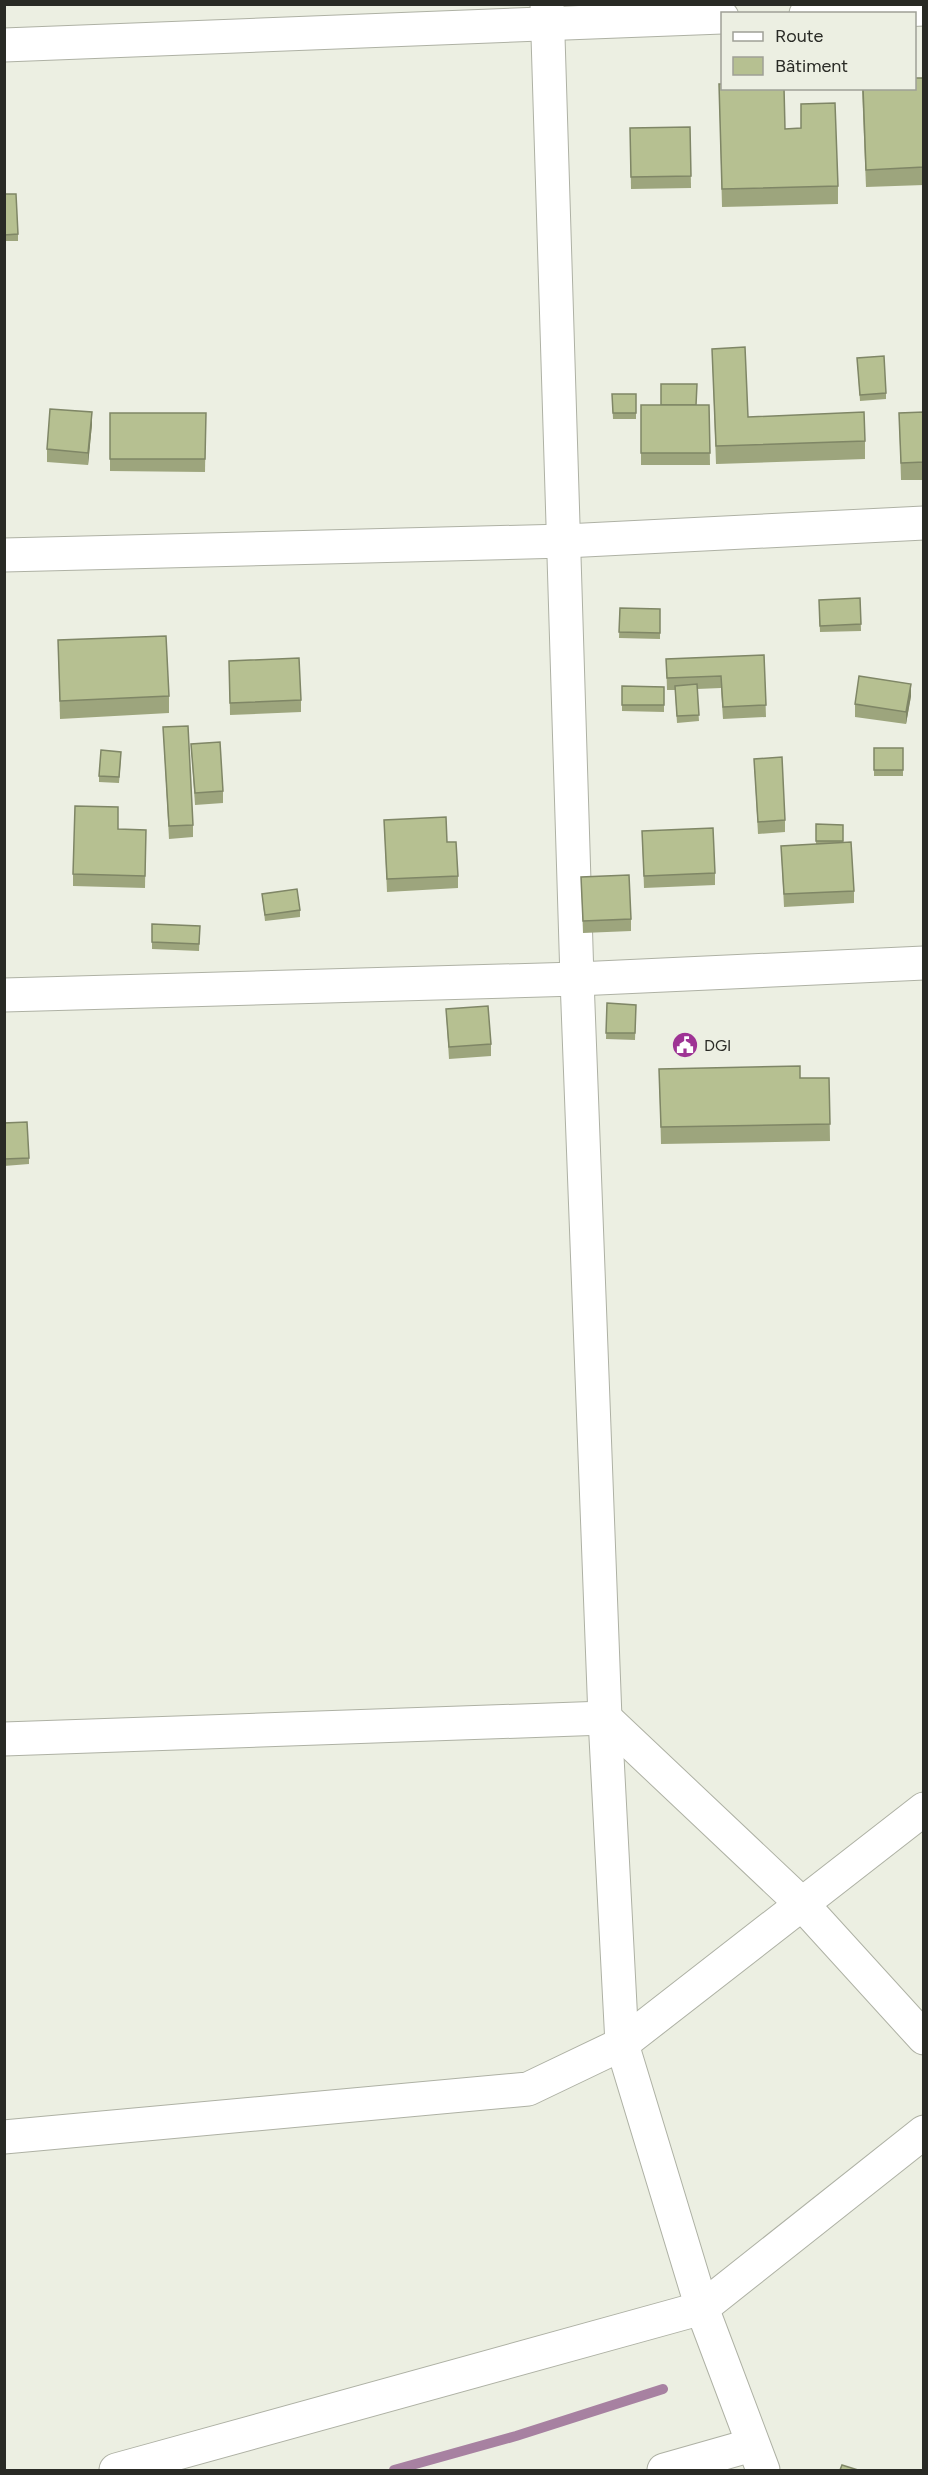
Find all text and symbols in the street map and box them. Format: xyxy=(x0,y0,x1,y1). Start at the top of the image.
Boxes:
legend xyxy=(721,12,916,90)
text: Route xyxy=(775,25,824,47)
text: Bâtiment xyxy=(775,55,848,77)
public building icon: DGI xyxy=(670,1030,700,1060)
place label: DGI xyxy=(704,1036,731,1055)

